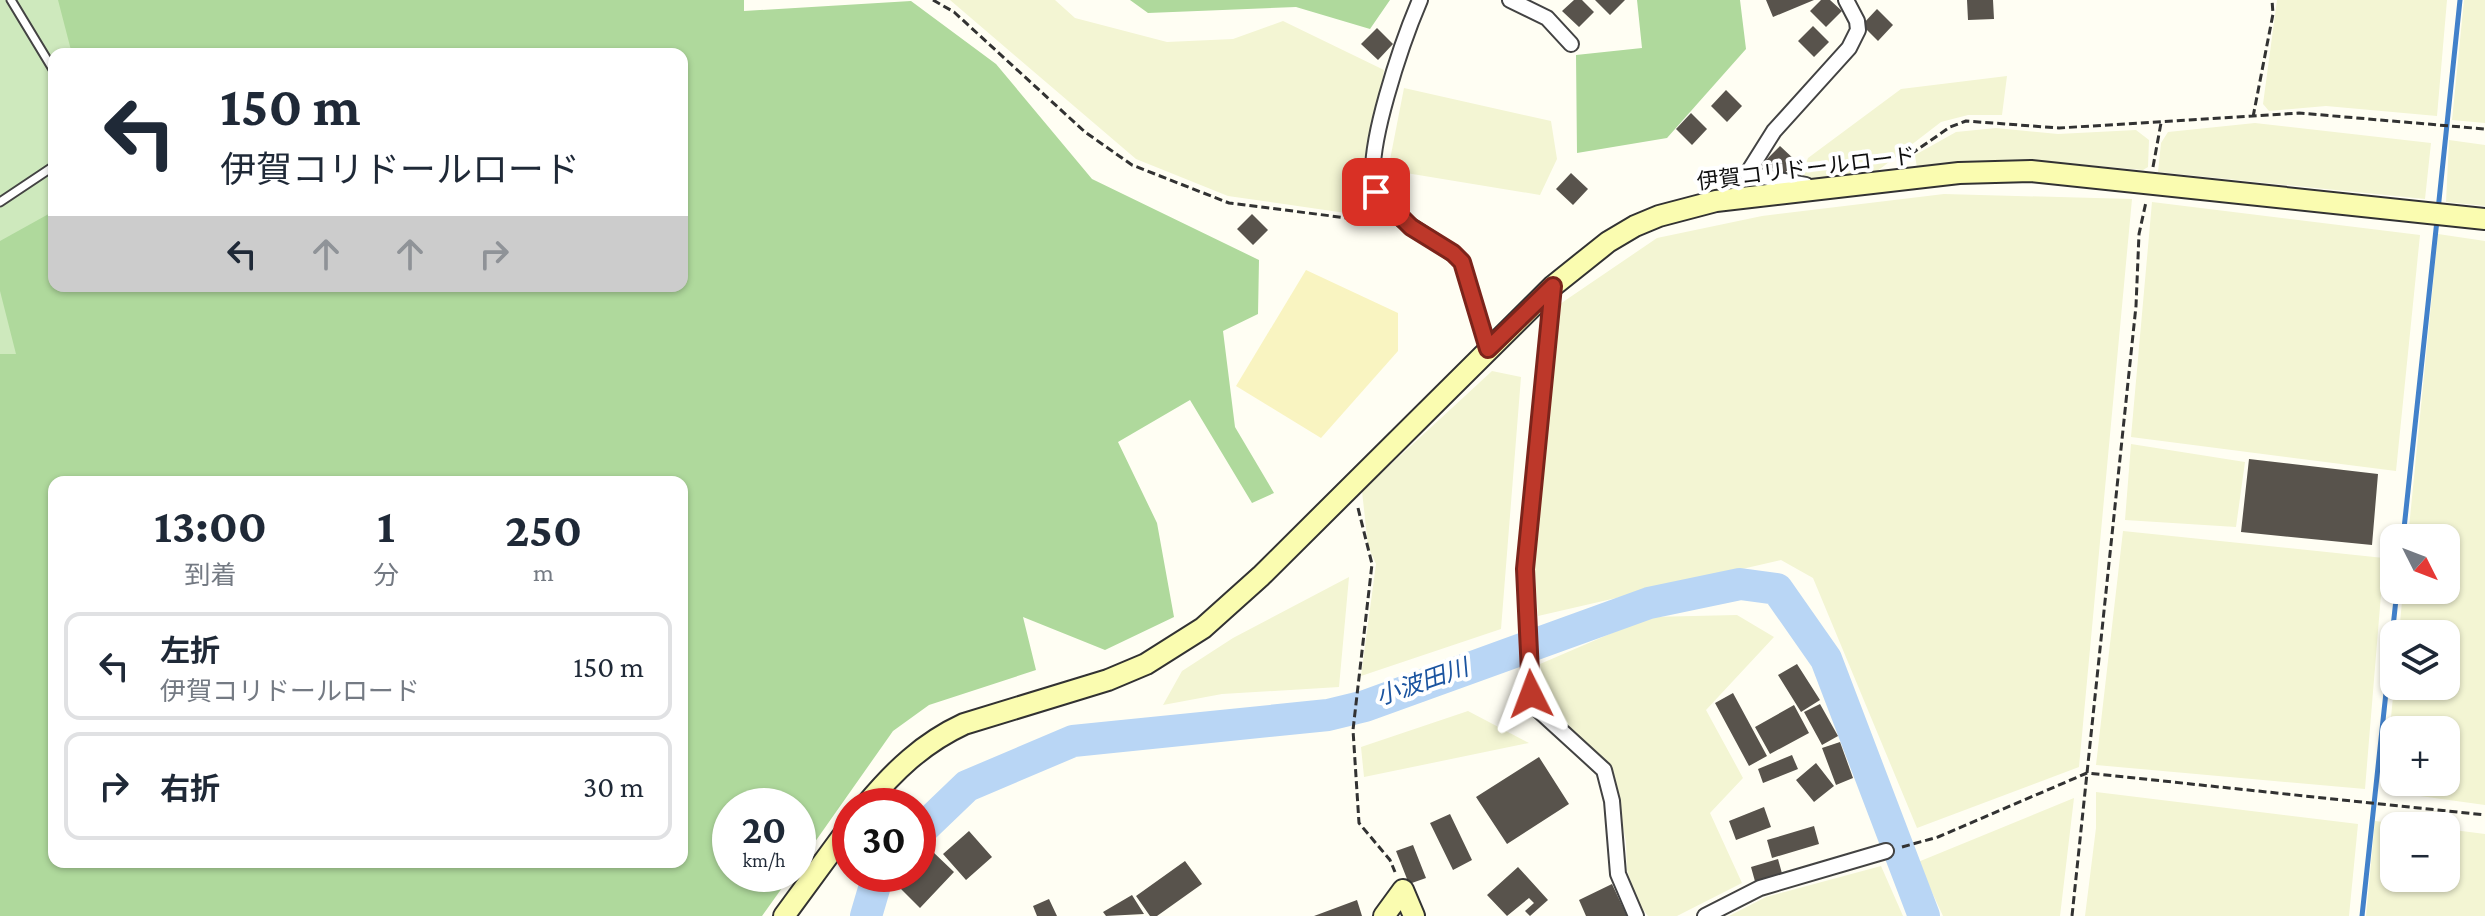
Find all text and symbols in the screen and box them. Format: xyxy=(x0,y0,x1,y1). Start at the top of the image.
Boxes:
text: 150 m xyxy=(220,75,361,137)
icon: left xyxy=(88,80,192,184)
street label: 伊賀コリドールロード xyxy=(1695,143,1917,194)
text: 伊賀コリドールロード xyxy=(220,150,580,190)
pin xyxy=(1342,158,1410,226)
icon: arrive xyxy=(1354,170,1398,214)
icon: left xyxy=(220,232,264,276)
icon: ahead xyxy=(304,232,348,276)
icon: ahead xyxy=(388,232,432,276)
icon: right xyxy=(472,232,516,276)
text: 13:00 xyxy=(154,499,267,552)
text: 1 xyxy=(377,499,395,552)
text: 250 xyxy=(505,503,582,556)
north arrow xyxy=(2380,524,2460,604)
map controls xyxy=(2380,524,2460,892)
text: m xyxy=(533,558,554,587)
text: 到着 xyxy=(184,561,236,590)
text: 分 xyxy=(373,561,399,590)
button: layers xyxy=(2380,620,2460,700)
text: 左折 xyxy=(160,634,220,667)
icon: left xyxy=(92,644,136,688)
text: 150 m xyxy=(573,650,644,683)
water label: 小波田川 xyxy=(1372,652,1474,710)
position arrow xyxy=(1489,652,1573,736)
text: 伊賀コリドールロード xyxy=(160,677,420,706)
button: + xyxy=(2380,716,2460,796)
icon: right xyxy=(92,764,136,808)
text: 30 m xyxy=(583,770,644,803)
text: 右折 xyxy=(160,772,220,805)
speed limit sign: 30 xyxy=(832,788,936,892)
text: 20 xyxy=(742,807,786,852)
button: − xyxy=(2380,812,2460,892)
text: km/h xyxy=(742,849,786,871)

